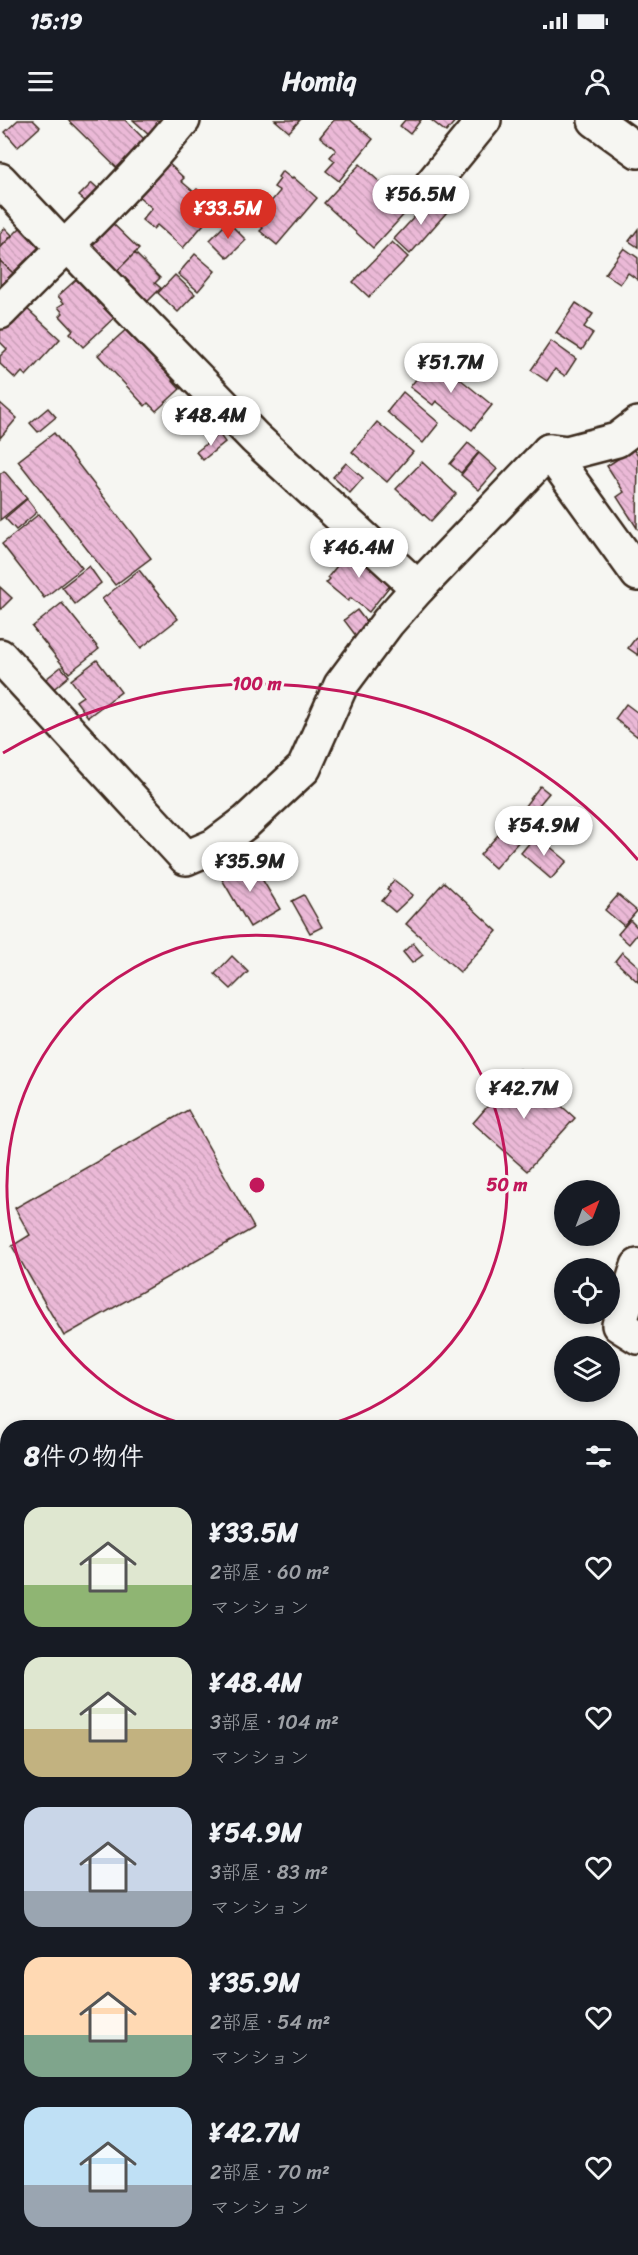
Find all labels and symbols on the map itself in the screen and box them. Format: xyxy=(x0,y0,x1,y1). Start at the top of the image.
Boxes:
pin: ¥56.5M xyxy=(372,175,470,226)
pin: ¥33.5M xyxy=(179,189,277,240)
pin: ¥51.7M xyxy=(402,343,500,394)
pin: ¥48.4M xyxy=(162,396,260,447)
pin: ¥46.4M xyxy=(310,528,408,579)
text: 100 m xyxy=(233,668,282,700)
pin: ¥54.9M xyxy=(495,806,593,857)
pin: ¥35.9M xyxy=(201,842,299,893)
pin: ¥42.7M xyxy=(475,1069,573,1120)
text: 50 m xyxy=(487,1169,528,1201)
centre of rings xyxy=(247,1175,267,1195)
north arrow xyxy=(554,1180,620,1246)

